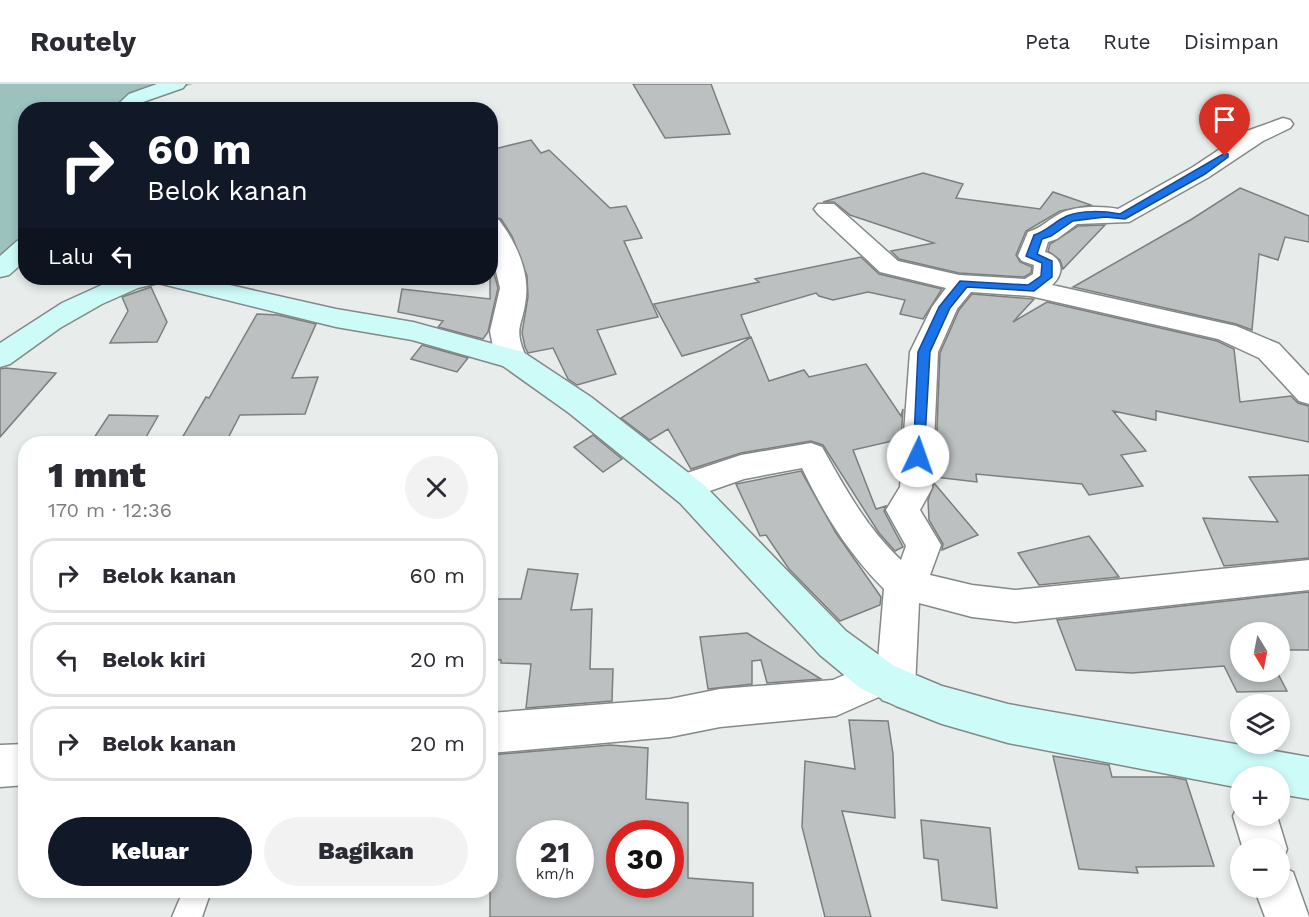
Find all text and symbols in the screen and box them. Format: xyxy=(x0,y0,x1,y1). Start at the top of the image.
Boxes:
text: Routely xyxy=(30,25,136,58)
text: Peta xyxy=(1025,29,1070,54)
text: Rute xyxy=(1103,29,1151,54)
text: Disimpan xyxy=(1184,29,1279,54)
pin xyxy=(1199,94,1250,156)
icon: arrive xyxy=(1208,103,1241,136)
text: 60 m xyxy=(147,125,251,174)
icon: right xyxy=(48,126,126,204)
text: Belok kanan xyxy=(147,175,308,207)
icon: left xyxy=(106,240,139,273)
text: Lalu xyxy=(48,244,94,269)
position arrow xyxy=(886,424,950,488)
text: 1 mnt xyxy=(48,454,146,496)
button: close xyxy=(405,456,468,519)
text: 170 m · 12:36 xyxy=(48,498,172,522)
icon: right xyxy=(51,559,84,592)
text: Belok kanan xyxy=(102,563,236,588)
text: 60 m xyxy=(409,563,465,588)
north arrow xyxy=(1230,622,1290,682)
map controls xyxy=(1230,622,1290,898)
icon: left xyxy=(51,643,84,676)
text: Belok kiri xyxy=(102,647,206,672)
text: 20 m xyxy=(410,647,465,672)
button: layers xyxy=(1230,694,1290,754)
icon: right xyxy=(51,727,84,760)
text: Belok kanan xyxy=(102,731,236,756)
text: 20 m xyxy=(410,731,465,756)
button: + xyxy=(1230,766,1290,826)
button: Keluar xyxy=(48,817,252,886)
button: Bagikan xyxy=(264,817,468,886)
speed limit sign: 30 xyxy=(606,820,684,898)
text: 21 xyxy=(540,834,570,869)
button: − xyxy=(1230,838,1290,898)
text: km/h xyxy=(536,865,574,883)

